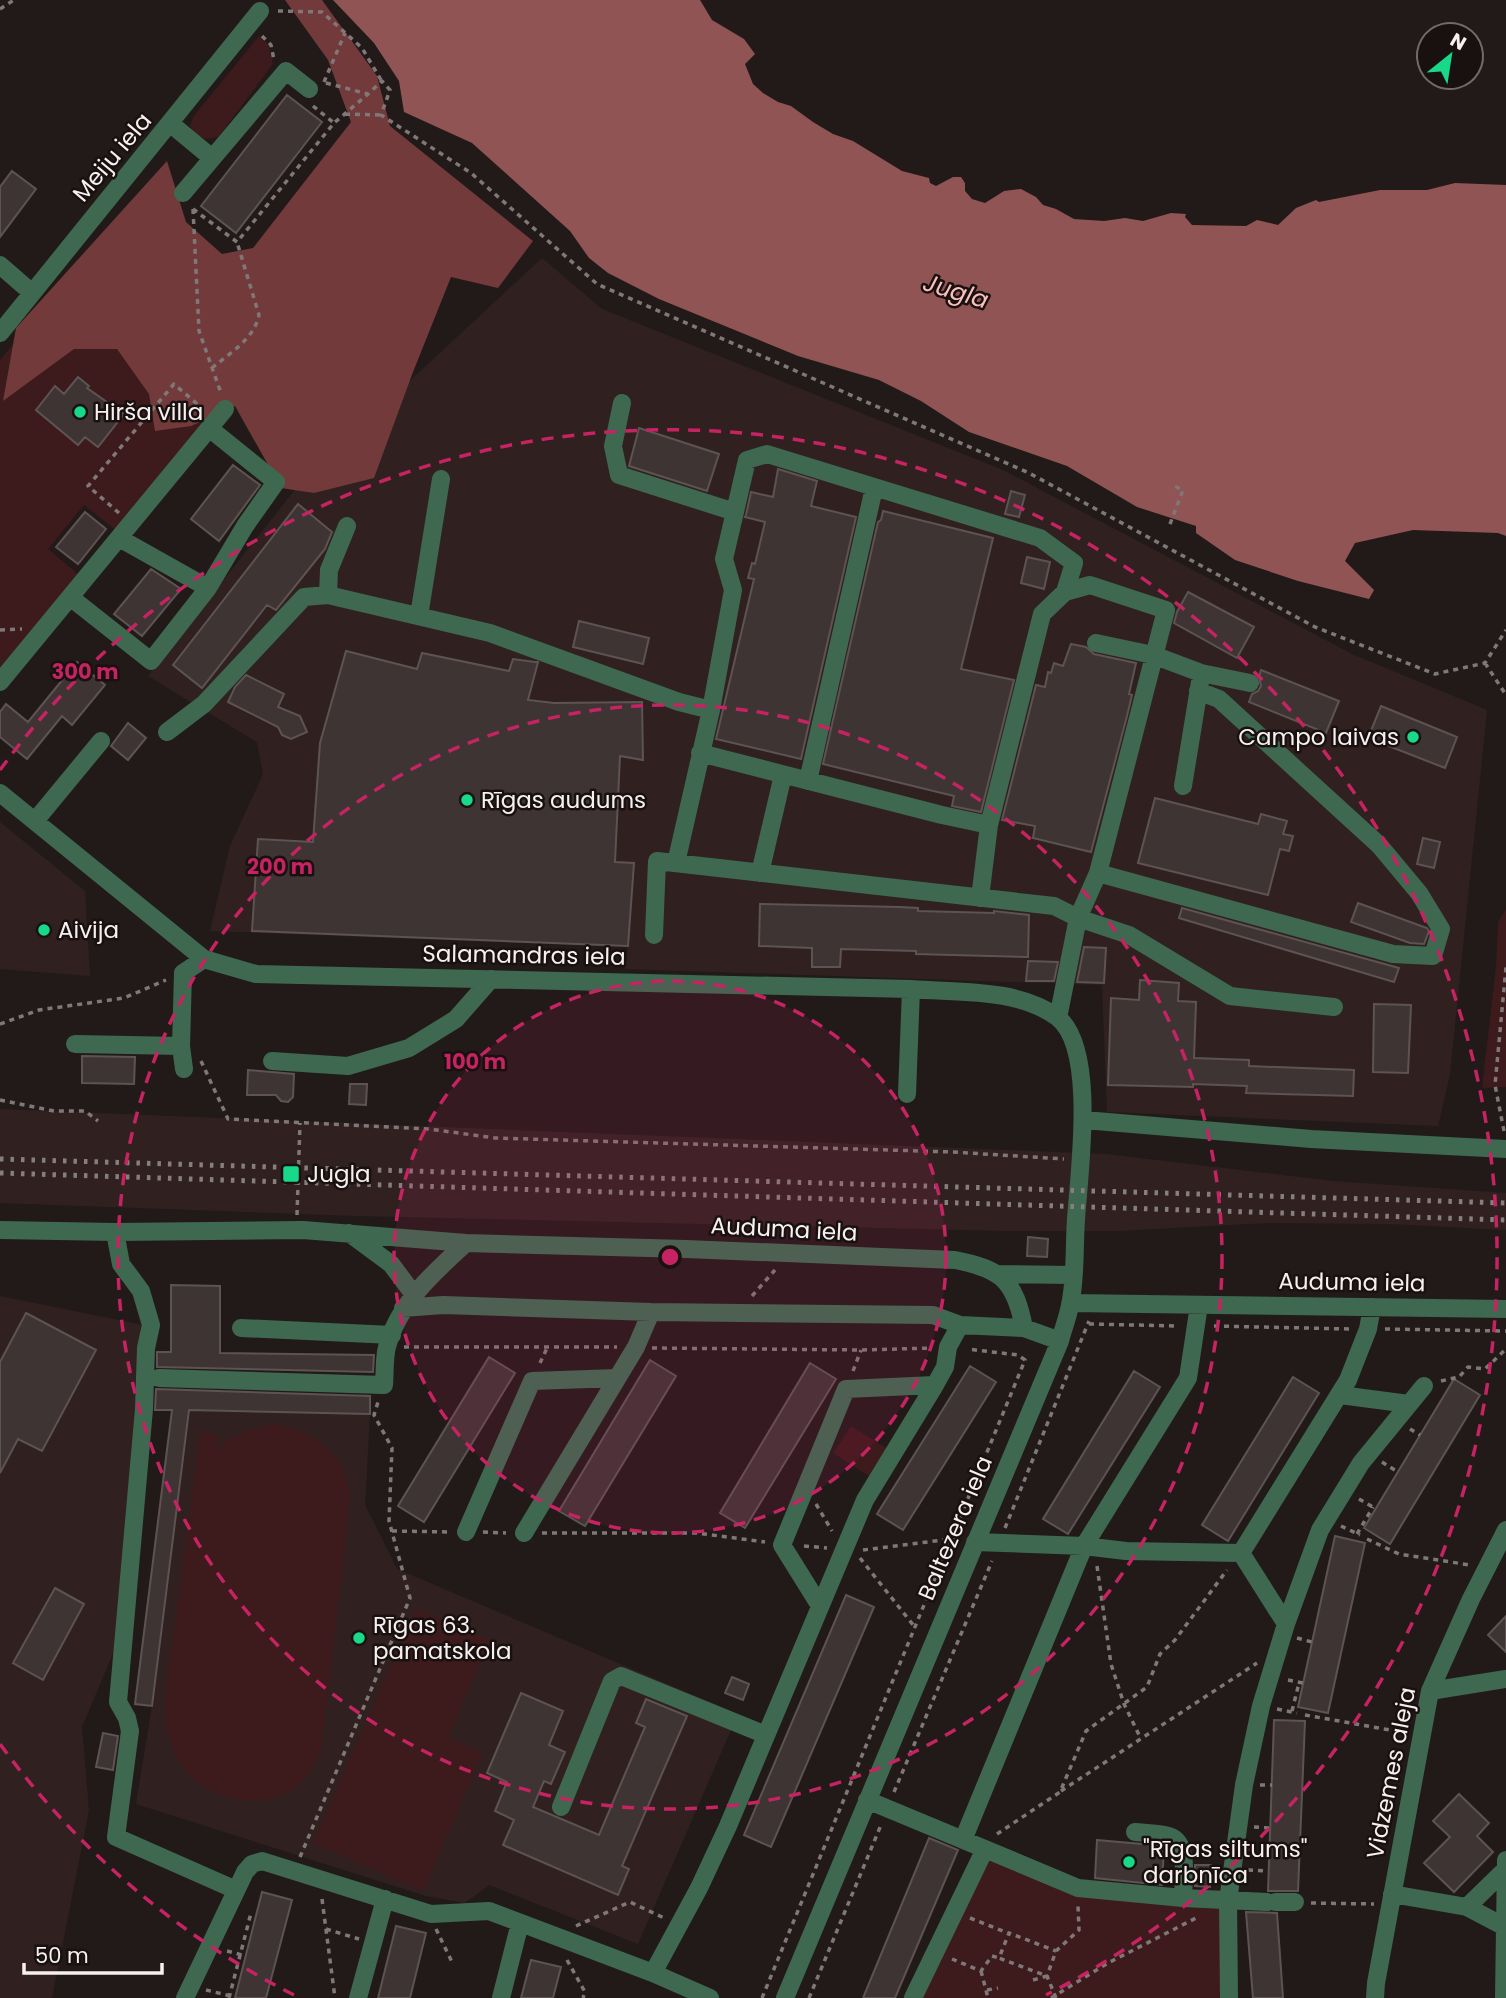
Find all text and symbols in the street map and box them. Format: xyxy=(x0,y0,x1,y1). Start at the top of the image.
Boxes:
north arrow xyxy=(1415,21,1485,91)
text: N xyxy=(1445,26,1471,57)
street label: Meiju iela xyxy=(65,106,159,208)
water label: Jugla xyxy=(919,266,993,316)
place label: Hirša villa xyxy=(94,396,203,428)
marker: Hirša villa xyxy=(72,404,88,420)
text: 300 m xyxy=(52,657,118,686)
place label: Campo laivas xyxy=(1238,721,1399,753)
marker: Campo laivas xyxy=(1405,729,1421,745)
place label: Rīgas audums xyxy=(481,784,646,816)
marker: Rīgas audums xyxy=(459,792,475,808)
text: 200 m xyxy=(247,852,313,881)
place label: Aivija xyxy=(58,914,119,946)
marker: Aivija xyxy=(36,922,52,938)
street label: Salamandras iela xyxy=(422,937,626,973)
text: 100 m xyxy=(444,1047,506,1076)
place label: Jugla xyxy=(307,1158,371,1190)
marker: Jugla xyxy=(281,1164,301,1184)
street label: Auduma iela xyxy=(710,1209,858,1249)
centre of rings xyxy=(658,1245,682,1269)
street label: Auduma iela xyxy=(1278,1265,1426,1299)
street label: Baltezera iela xyxy=(910,1451,1000,1605)
place label: Rīgas 63. pamatskola xyxy=(373,1609,511,1667)
marker: Rīgas 63. pamatskola xyxy=(351,1630,367,1646)
street label: Vidzemes aleja xyxy=(1359,1684,1423,1862)
place label: "Rīgas siltums" darbnīca xyxy=(1143,1833,1307,1891)
marker: "Rīgas siltums" darbnīca xyxy=(1121,1854,1137,1870)
scale bar xyxy=(24,1932,163,1976)
text: 50 m xyxy=(35,1941,89,1970)

